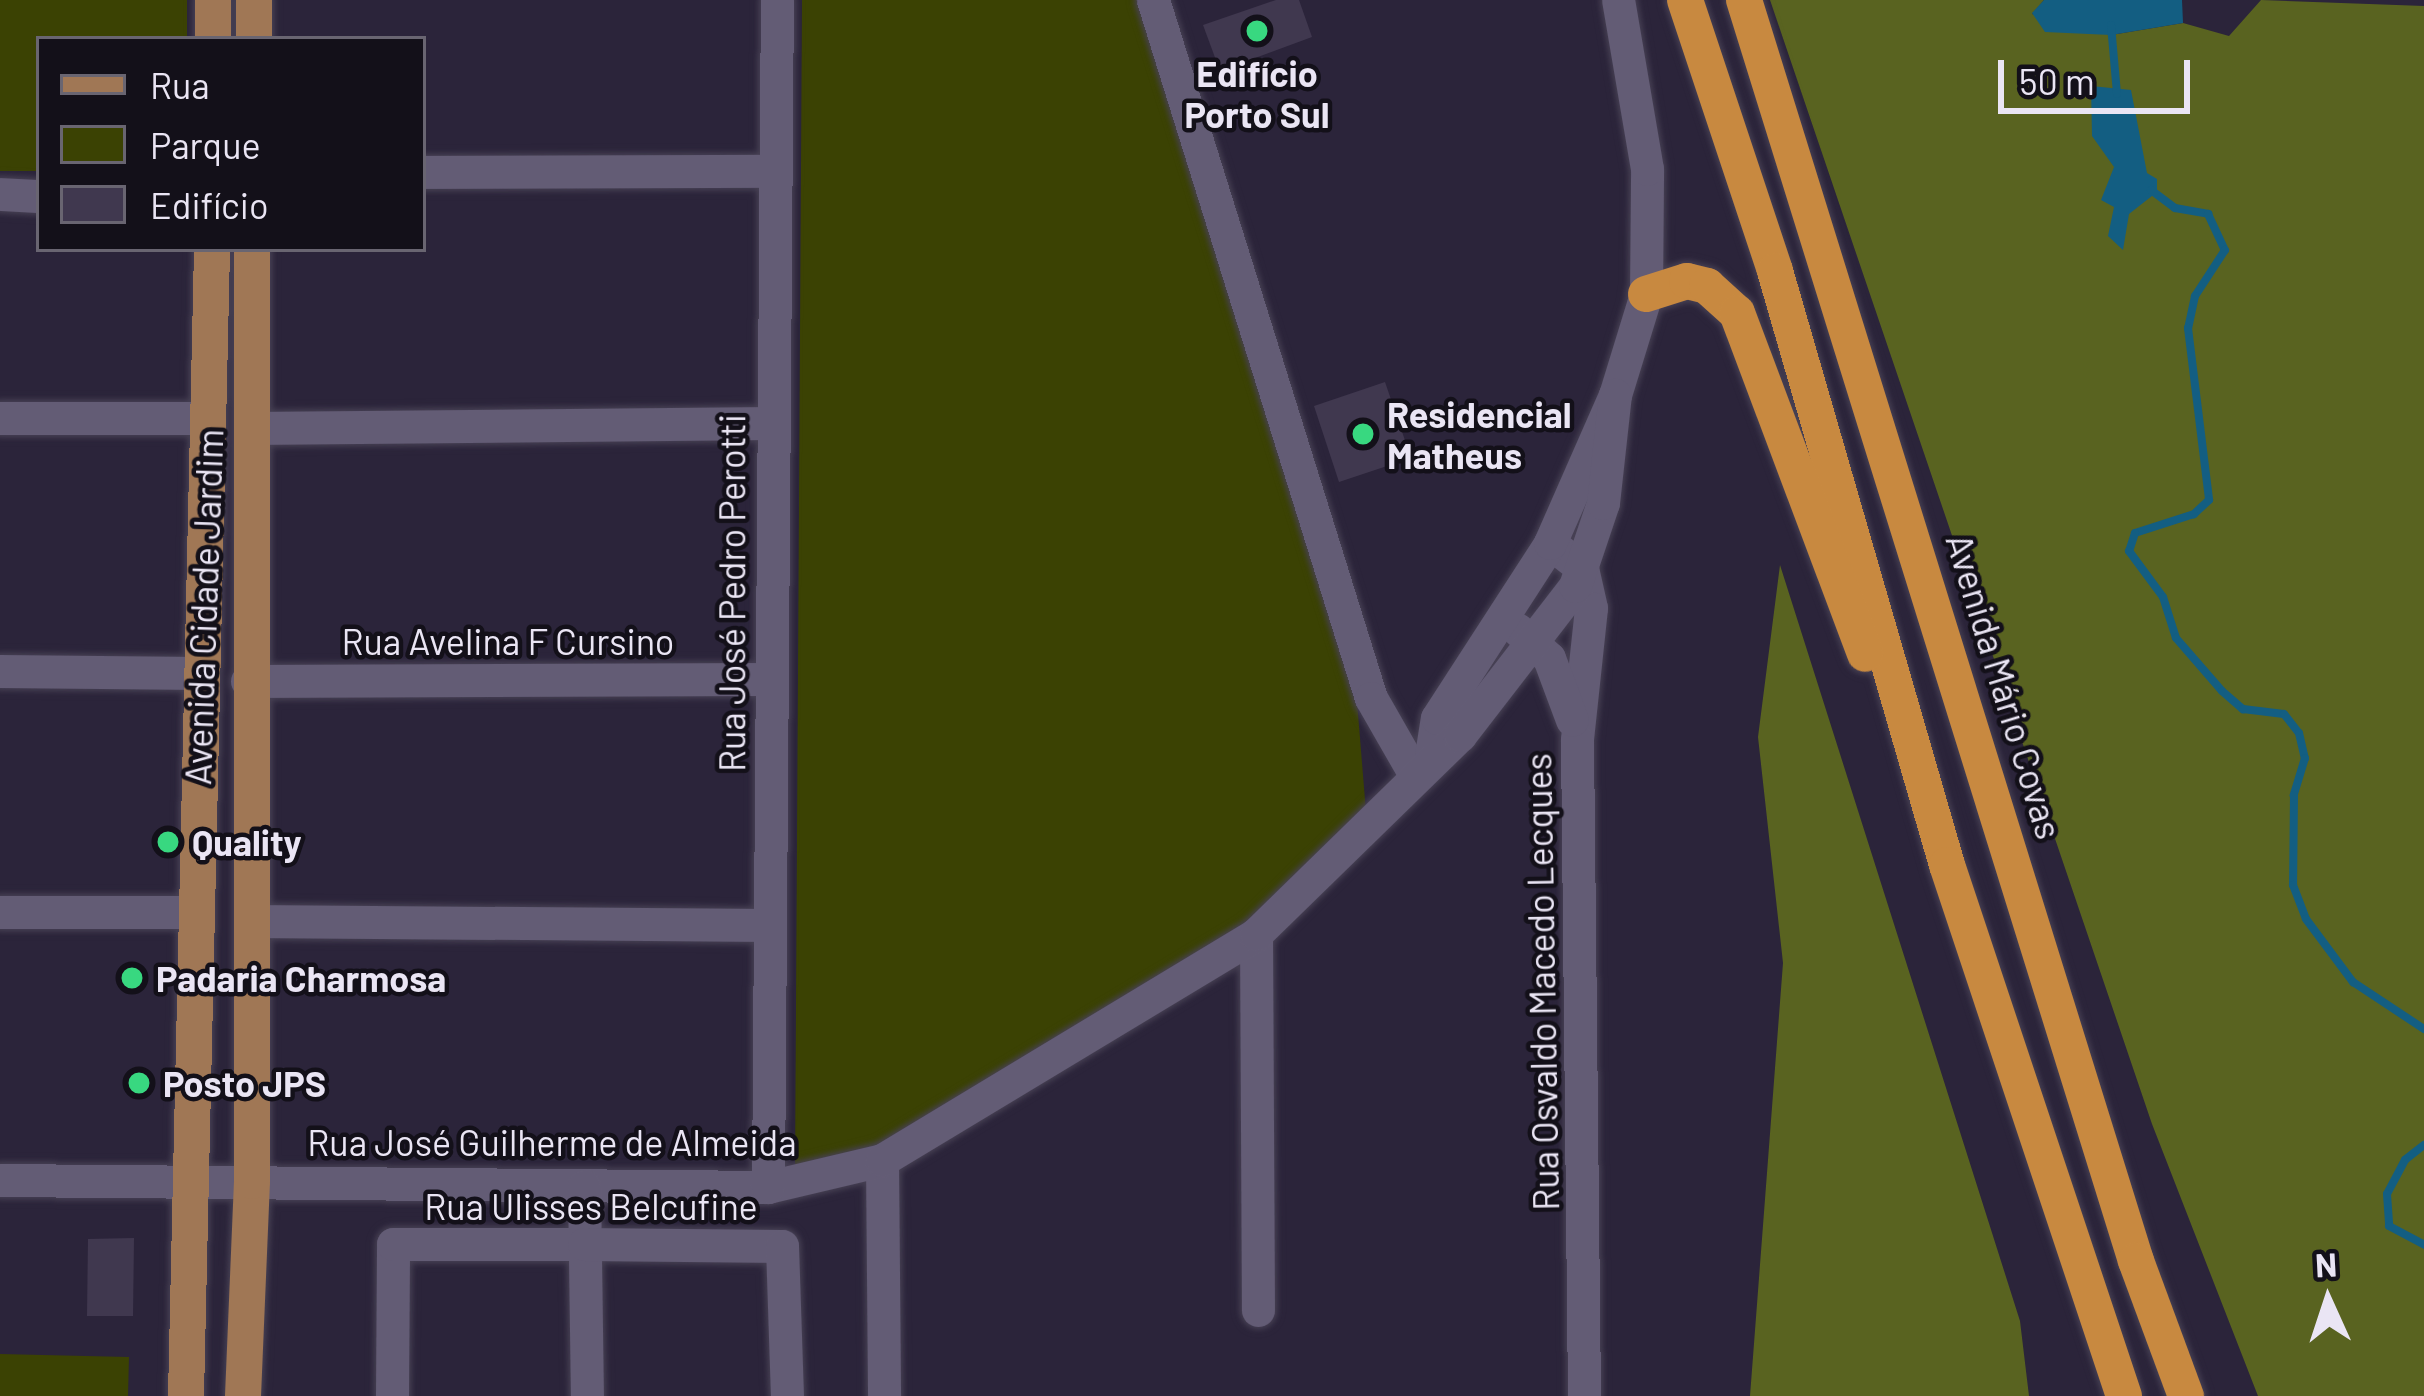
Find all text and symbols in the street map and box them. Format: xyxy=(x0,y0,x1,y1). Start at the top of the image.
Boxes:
marker: Edifício Porto Sul xyxy=(1244,18,1270,44)
legend xyxy=(36,36,426,252)
scale bar xyxy=(2004,36,2196,110)
place label: Edifício Porto Sul xyxy=(1184,50,1330,135)
text: 50 m xyxy=(2019,59,2095,102)
text: Rua xyxy=(150,63,210,106)
text: Parque xyxy=(150,123,261,166)
text: Edifício xyxy=(150,183,269,226)
place label: Residencial Matheus xyxy=(1387,391,1571,476)
street label: Rua José Pedro Perotti xyxy=(709,414,753,772)
marker: Residencial Matheus xyxy=(1350,421,1376,447)
street label: Avenida Cidade Jardim xyxy=(175,428,231,786)
street label: Avenida Mário Covas xyxy=(1938,528,2072,844)
street label: Rua Avelina F Cursino xyxy=(342,619,674,663)
street label: Rua Osvaldo Macedo Lecques xyxy=(1515,753,1567,1211)
place label: Quality xyxy=(192,820,302,864)
marker: Quality xyxy=(155,829,181,855)
place label: Padaria Charmosa xyxy=(156,956,446,1000)
marker: Padaria Charmosa xyxy=(119,965,145,991)
place label: Posto JPS xyxy=(163,1061,326,1105)
marker: Posto JPS xyxy=(126,1070,152,1096)
street label: Rua José Guilherme de Almeida xyxy=(307,1120,797,1164)
street label: Rua Ulisses Belcufine xyxy=(424,1184,758,1228)
north arrow xyxy=(2268,1240,2388,1360)
text: N xyxy=(2314,1244,2338,1285)

